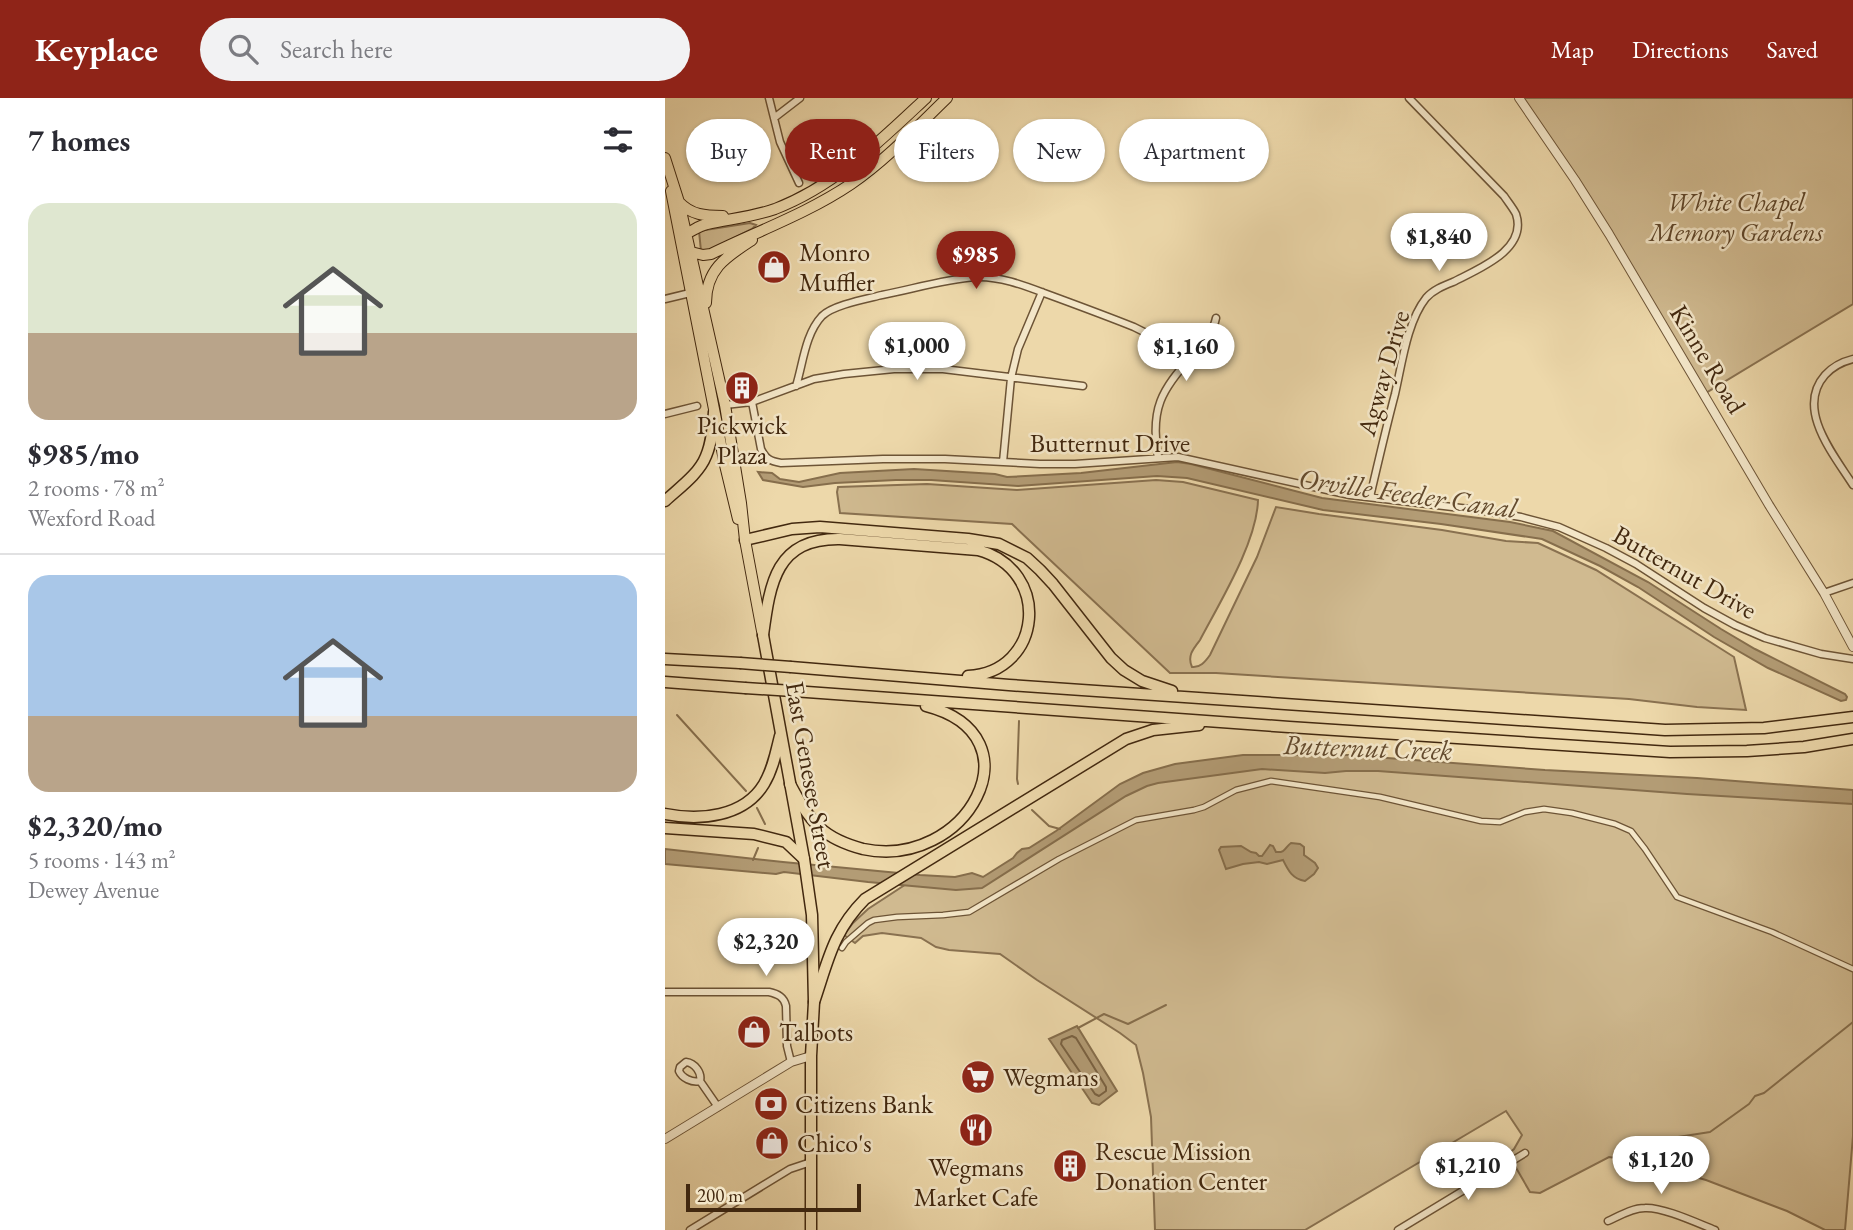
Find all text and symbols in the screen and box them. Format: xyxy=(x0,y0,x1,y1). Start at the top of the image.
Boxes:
search box xyxy=(200,18,690,81)
text: Keyplace xyxy=(35,28,158,71)
icon: search xyxy=(224,30,262,68)
text: Search here xyxy=(280,32,393,66)
text: Map xyxy=(1551,34,1594,65)
text: Directions xyxy=(1632,34,1729,65)
text: Saved xyxy=(1767,34,1818,65)
chip: Buy xyxy=(686,119,771,182)
chip: Rent xyxy=(785,119,880,182)
chip: Filters xyxy=(894,119,999,182)
chip: New xyxy=(1013,119,1105,182)
chip: Apartment xyxy=(1119,119,1269,182)
text: 7 homes xyxy=(28,121,130,160)
icon: filters xyxy=(599,121,637,159)
park label: White Chapel Memory Gardens xyxy=(1647,185,1824,249)
pin: $1,840 xyxy=(1382,214,1496,273)
text: $1,840 xyxy=(1407,221,1471,251)
pin: $985 xyxy=(935,232,1017,291)
place label: Monro Muffler xyxy=(799,235,875,299)
text: $985 xyxy=(952,239,1000,269)
icon: home xyxy=(270,248,396,374)
shop icon: Monro Muffler xyxy=(755,248,793,286)
street label: Kinne Road xyxy=(1662,298,1754,420)
street label: Agway Drive xyxy=(1349,306,1417,441)
pin: $1,000 xyxy=(860,322,974,382)
pin: $1,160 xyxy=(1129,324,1243,383)
text: $1,000 xyxy=(885,330,949,360)
text: $1,160 xyxy=(1154,331,1218,361)
building icon: Pickwick Plaza xyxy=(723,369,761,407)
place label: Pickwick Plaza xyxy=(697,408,788,472)
street label: Butternut Drive xyxy=(1030,426,1190,460)
text: $985/mo xyxy=(28,434,139,473)
water label: Orville Feeder Canal xyxy=(1296,460,1520,526)
text: 2 rooms · 78 m² xyxy=(28,473,165,503)
text: Wexford Road xyxy=(28,503,155,533)
street label: Butternut Drive xyxy=(1607,517,1763,627)
icon: home xyxy=(270,620,396,746)
street label: East Genesee Street xyxy=(778,679,844,871)
water label: Butternut Creek xyxy=(1282,726,1453,768)
text: $2,320/mo xyxy=(28,806,162,845)
text: 5 rooms · 143 m² xyxy=(28,845,176,875)
text: Dewey Avenue xyxy=(28,875,159,905)
pin: $2,320 xyxy=(709,918,823,978)
text: $2,320 xyxy=(734,926,798,956)
shop icon: Talbots xyxy=(735,1013,773,1051)
place label: Talbots xyxy=(779,1015,853,1049)
supermarket icon: Wegmans xyxy=(959,1058,997,1096)
place label: Wegmans xyxy=(1003,1060,1098,1094)
bank icon: Citizens Bank xyxy=(752,1085,790,1123)
place label: Citizens Bank xyxy=(795,1087,934,1121)
restaurant icon: Wegmans Market Cafe xyxy=(957,1111,995,1149)
shop icon: Chico's xyxy=(753,1124,791,1162)
place label: Chico's xyxy=(797,1126,872,1160)
place label: Rescue Mission Donation Center xyxy=(1095,1134,1268,1198)
pin: $1,120 xyxy=(1604,1136,1718,1196)
pin: $1,210 xyxy=(1411,1142,1525,1202)
text: $1,120 xyxy=(1629,1144,1693,1174)
building icon: Rescue Mission Donation Center xyxy=(1051,1147,1089,1185)
place label: Wegmans Market Cafe xyxy=(914,1150,1038,1214)
text: $1,210 xyxy=(1436,1150,1500,1180)
scale bar xyxy=(686,1181,861,1213)
text: 200 m xyxy=(697,1183,743,1208)

